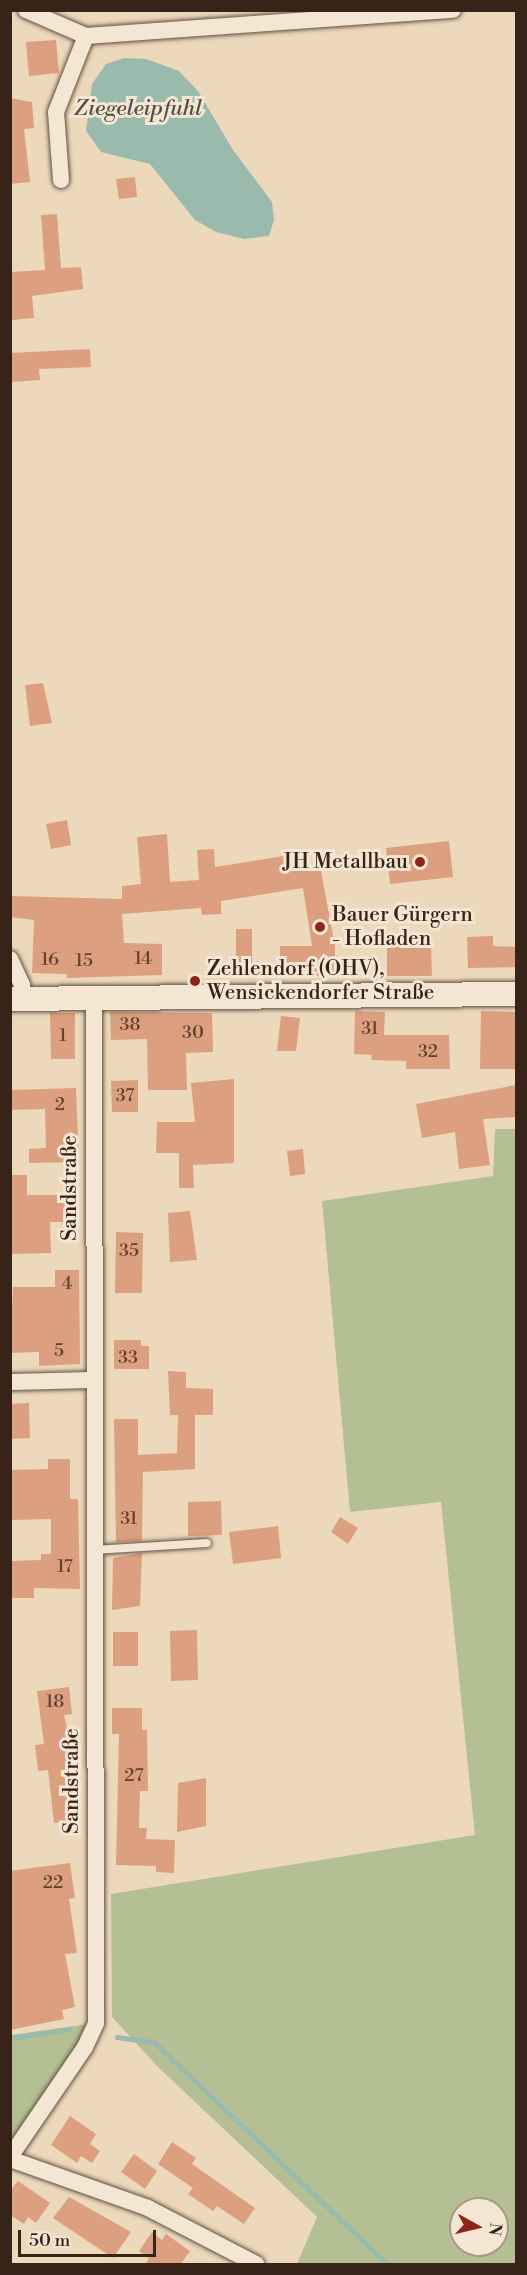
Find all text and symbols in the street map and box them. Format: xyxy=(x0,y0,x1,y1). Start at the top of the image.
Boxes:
water label: Ziegeleipfuhl xyxy=(74,96,202,122)
place label: JH Metallbau xyxy=(283,849,408,875)
marker: JH Metallbau xyxy=(413,855,427,869)
place label: Bauer Gürgern - Hofladen xyxy=(332,902,473,952)
marker: Bauer Gürgern - Hofladen xyxy=(313,920,327,934)
house number: 14 xyxy=(134,948,152,970)
house number: 16 xyxy=(41,949,59,971)
house number: 15 xyxy=(75,950,93,972)
place label: Zehlendorf (OHV), Wensickendorfer Straße xyxy=(207,956,434,1006)
marker: Zehlendorf (OHV), Wensickendorfer Straße xyxy=(188,974,202,988)
house number: 38 xyxy=(120,1014,140,1036)
house number: 31 xyxy=(361,1018,379,1040)
house number: 30 xyxy=(182,1022,204,1044)
house number: 1 xyxy=(59,1025,67,1047)
house number: 32 xyxy=(418,1041,438,1063)
house number: 37 xyxy=(116,1085,134,1107)
house number: 2 xyxy=(55,1094,65,1116)
street label: Sandstraße xyxy=(57,1135,83,1241)
house number: 35 xyxy=(119,1240,139,1262)
house number: 4 xyxy=(62,1273,72,1295)
house number: 5 xyxy=(54,1340,64,1362)
house number: 33 xyxy=(118,1347,138,1369)
house number: 31 xyxy=(120,1508,138,1530)
house number: 17 xyxy=(57,1556,73,1578)
house number: 18 xyxy=(46,1691,64,1713)
street label: Sandstraße xyxy=(59,1728,85,1834)
house number: 27 xyxy=(124,1765,144,1787)
house number: 22 xyxy=(43,1872,63,1894)
north arrow xyxy=(449,2197,509,2257)
scale bar xyxy=(21,2218,159,2256)
text: N xyxy=(484,2222,506,2237)
text: 50 m xyxy=(29,2229,70,2252)

